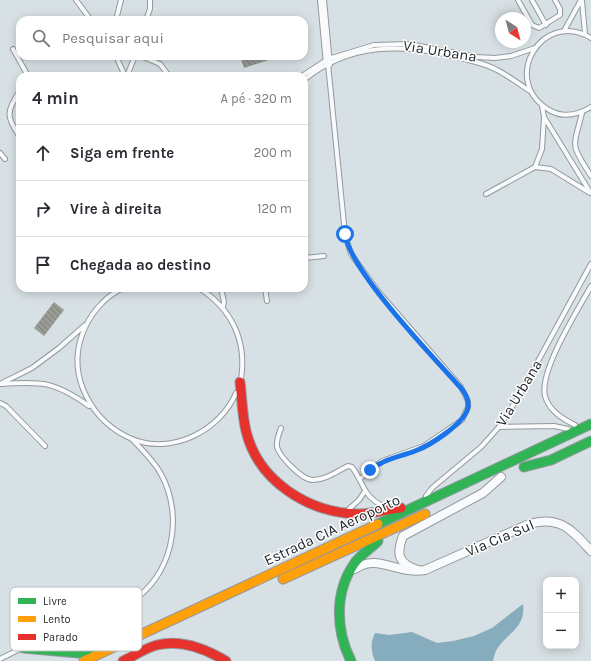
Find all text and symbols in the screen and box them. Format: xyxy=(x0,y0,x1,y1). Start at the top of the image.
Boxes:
north arrow xyxy=(495,12,531,48)
search box xyxy=(16,16,308,60)
icon: search xyxy=(30,27,52,49)
text: Pesquisar aqui xyxy=(62,29,164,47)
street label: Via Urbana xyxy=(402,36,478,66)
text: 4 min xyxy=(32,88,79,108)
text: A pé · 320 m xyxy=(220,91,292,106)
icon: ahead xyxy=(32,142,54,164)
text: Siga em frente xyxy=(70,144,174,162)
text: 200 m xyxy=(254,145,292,160)
icon: right xyxy=(32,198,54,220)
text: Vire à direita xyxy=(70,200,162,218)
text: 120 m xyxy=(257,201,292,216)
route start xyxy=(336,225,354,243)
icon: arrive xyxy=(32,254,54,276)
text: Chegada ao destino xyxy=(70,256,211,274)
street label: Via Urbana xyxy=(492,356,546,430)
route end xyxy=(361,461,379,479)
street label: Estrada CIA Aeroporto xyxy=(261,491,403,569)
street label: Via Cia Sul xyxy=(463,516,537,560)
map controls xyxy=(543,577,579,649)
button: + xyxy=(543,577,579,613)
legend xyxy=(10,587,142,651)
text: Livre xyxy=(43,595,67,608)
text: Lento xyxy=(43,613,71,626)
button: − xyxy=(543,613,579,649)
text: Parado xyxy=(43,631,78,644)

